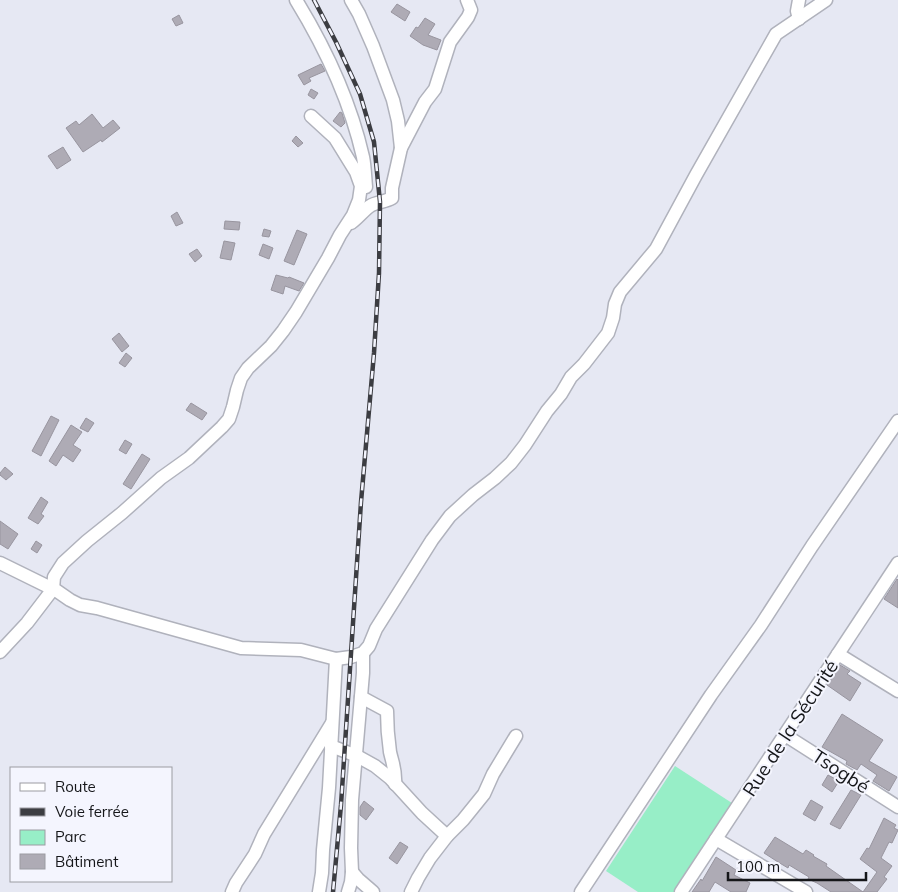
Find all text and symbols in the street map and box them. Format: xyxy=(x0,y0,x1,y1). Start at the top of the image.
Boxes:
street label: Rue de la Sécurité xyxy=(737,655,843,801)
street label: Tsogbé xyxy=(808,744,874,798)
legend xyxy=(10,767,172,882)
text: Route xyxy=(55,777,96,796)
text: Voie ferrée xyxy=(55,802,129,821)
text: Parc xyxy=(55,827,86,846)
scale bar xyxy=(728,850,866,882)
text: Bâtiment xyxy=(55,852,118,871)
text: 100 m xyxy=(736,857,780,876)

